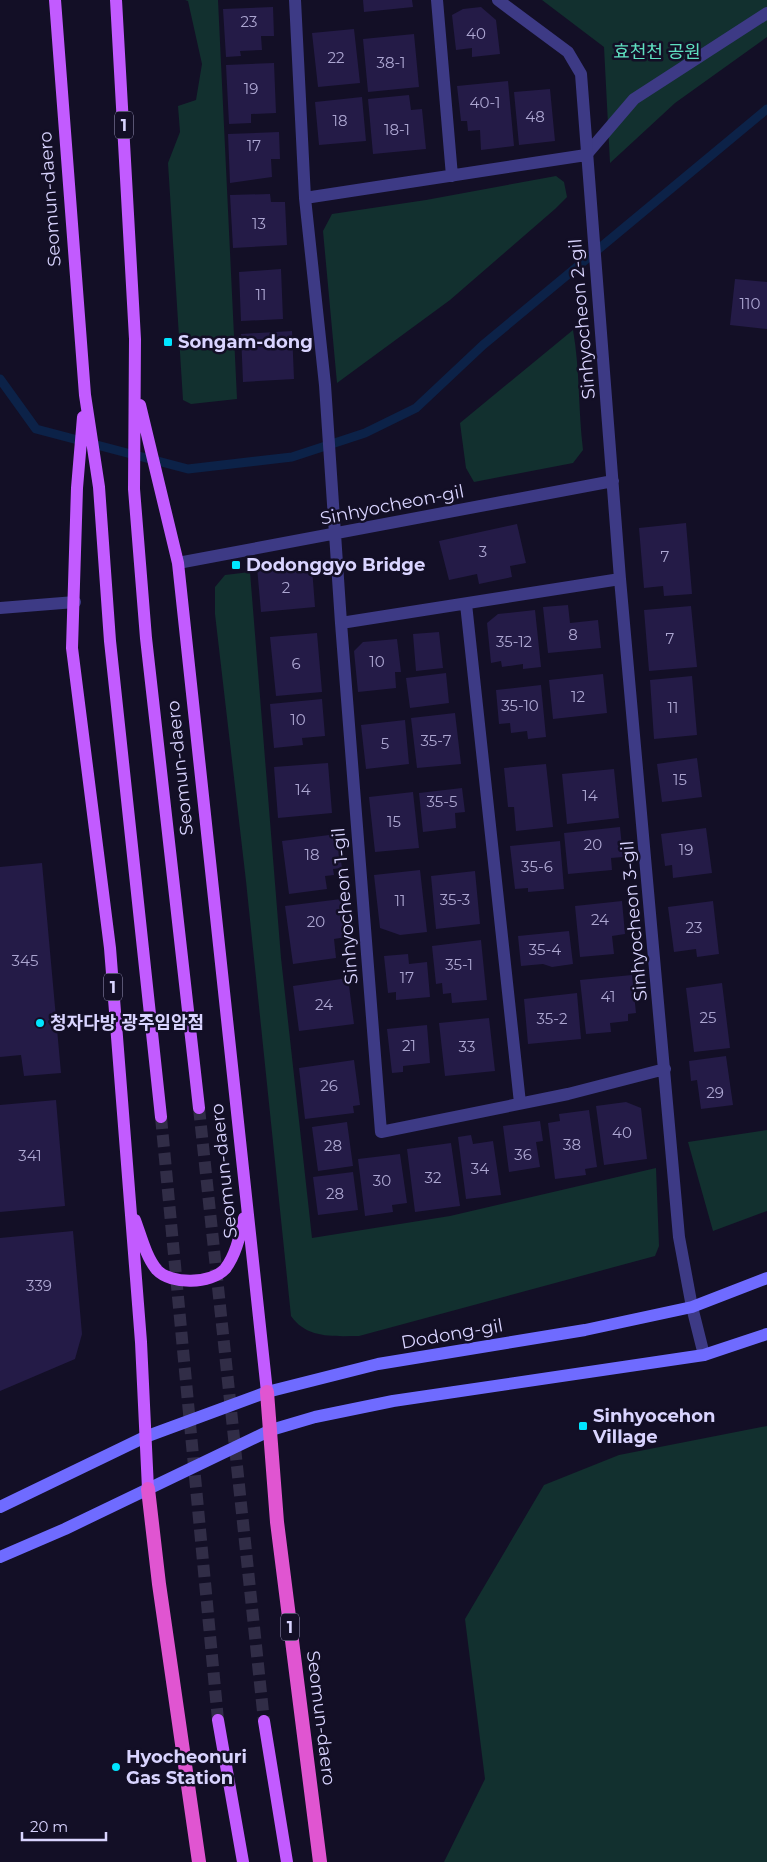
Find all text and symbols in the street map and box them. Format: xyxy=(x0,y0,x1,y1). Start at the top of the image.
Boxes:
house number: 23 xyxy=(241,12,257,31)
house number: 40 xyxy=(466,24,486,43)
park label: 효천천 공원 xyxy=(613,41,701,63)
house number: 22 xyxy=(327,48,345,67)
house number: 38-1 xyxy=(377,53,405,72)
house number: 19 xyxy=(244,79,258,98)
house number: 40-1 xyxy=(470,93,500,112)
house number: 48 xyxy=(525,107,545,126)
house number: 18 xyxy=(333,111,348,130)
road number: 1 xyxy=(115,112,133,138)
house number: 18-1 xyxy=(384,120,410,139)
street label: Seomun-daero xyxy=(34,131,66,267)
house number: 17 xyxy=(247,136,261,155)
house number: 13 xyxy=(252,214,266,233)
street label: Sinhyocheon 2-gil xyxy=(564,238,600,400)
house number: 11 xyxy=(256,285,266,304)
house number: 110 xyxy=(740,294,760,313)
place label: Songam-dong xyxy=(178,331,313,353)
marker: Songam-dong xyxy=(162,336,174,348)
street label: Sinhyocheon-gil xyxy=(318,480,466,530)
house number: 3 xyxy=(479,542,487,561)
house number: 7 xyxy=(661,547,670,566)
place label: Dodonggyo Bridge xyxy=(246,554,425,576)
marker: Dodonggyo Bridge xyxy=(230,559,242,571)
house number: 2 xyxy=(282,578,290,597)
house number: 8 xyxy=(568,625,578,644)
house number: 7 xyxy=(666,629,675,648)
house number: 35-12 xyxy=(496,632,532,651)
house number: 10 xyxy=(369,652,385,671)
house number: 6 xyxy=(291,654,301,673)
house number: 12 xyxy=(571,687,585,706)
house number: 35-10 xyxy=(501,696,539,715)
house number: 11 xyxy=(668,698,678,717)
street label: Seomun-daero xyxy=(162,699,198,837)
house number: 10 xyxy=(290,710,306,729)
house number: 35-7 xyxy=(420,731,452,750)
house number: 5 xyxy=(381,734,389,753)
house number: 15 xyxy=(673,770,687,789)
house number: 14 xyxy=(295,780,311,799)
house number: 14 xyxy=(582,786,598,805)
house number: 35-5 xyxy=(426,792,458,811)
house number: 15 xyxy=(387,812,401,831)
street label: Sinhyocheon 1-gil xyxy=(327,827,363,985)
house number: 20 xyxy=(584,835,602,854)
street label: Sinhyocheon 3-gil xyxy=(616,840,652,1002)
house number: 19 xyxy=(679,840,693,859)
house number: 18 xyxy=(305,845,320,864)
house number: 35-6 xyxy=(521,857,553,876)
house number: 35-3 xyxy=(440,890,470,909)
house number: 11 xyxy=(395,891,405,910)
house number: 24 xyxy=(591,910,609,929)
house number: 20 xyxy=(307,912,325,931)
house number: 23 xyxy=(686,918,702,937)
house number: 35-4 xyxy=(529,940,561,959)
house number: 345 xyxy=(12,951,38,970)
house number: 35-1 xyxy=(445,955,473,974)
house number: 17 xyxy=(400,968,414,987)
road number: 1 xyxy=(104,974,122,1000)
house number: 41 xyxy=(601,987,615,1006)
house number: 24 xyxy=(315,995,333,1014)
house number: 25 xyxy=(699,1008,717,1027)
house number: 35-2 xyxy=(537,1009,567,1028)
place label: 청자다방 광주임암점 xyxy=(50,1012,204,1034)
marker: 청자다방 광주임암점 xyxy=(34,1017,46,1029)
house number: 21 xyxy=(402,1036,416,1055)
house number: 33 xyxy=(459,1037,475,1056)
house number: 26 xyxy=(320,1076,338,1095)
house number: 29 xyxy=(706,1083,724,1102)
street label: Seomun-daero xyxy=(206,1102,242,1240)
house number: 40 xyxy=(612,1123,632,1142)
house number: 38 xyxy=(563,1135,581,1154)
house number: 28 xyxy=(324,1136,342,1155)
house number: 36 xyxy=(514,1145,532,1164)
house number: 341 xyxy=(18,1146,42,1165)
house number: 34 xyxy=(471,1159,489,1178)
house number: 32 xyxy=(425,1168,441,1187)
house number: 30 xyxy=(373,1171,391,1190)
house number: 28 xyxy=(326,1184,344,1203)
house number: 339 xyxy=(26,1276,52,1295)
street label: Dodong-gil xyxy=(399,1314,505,1354)
place label: Sinhyocehon Village xyxy=(592,1405,716,1448)
marker: Sinhyocehon Village xyxy=(577,1420,589,1432)
road number: 1 xyxy=(281,1614,299,1640)
street label: Seomun-daero xyxy=(302,1649,340,1787)
place label: Hyocheonuri Gas Station xyxy=(126,1746,247,1789)
marker: Hyocheonuri Gas Station xyxy=(110,1761,122,1773)
scale bar xyxy=(22,1810,106,1842)
text: 20 m xyxy=(30,1817,68,1836)

